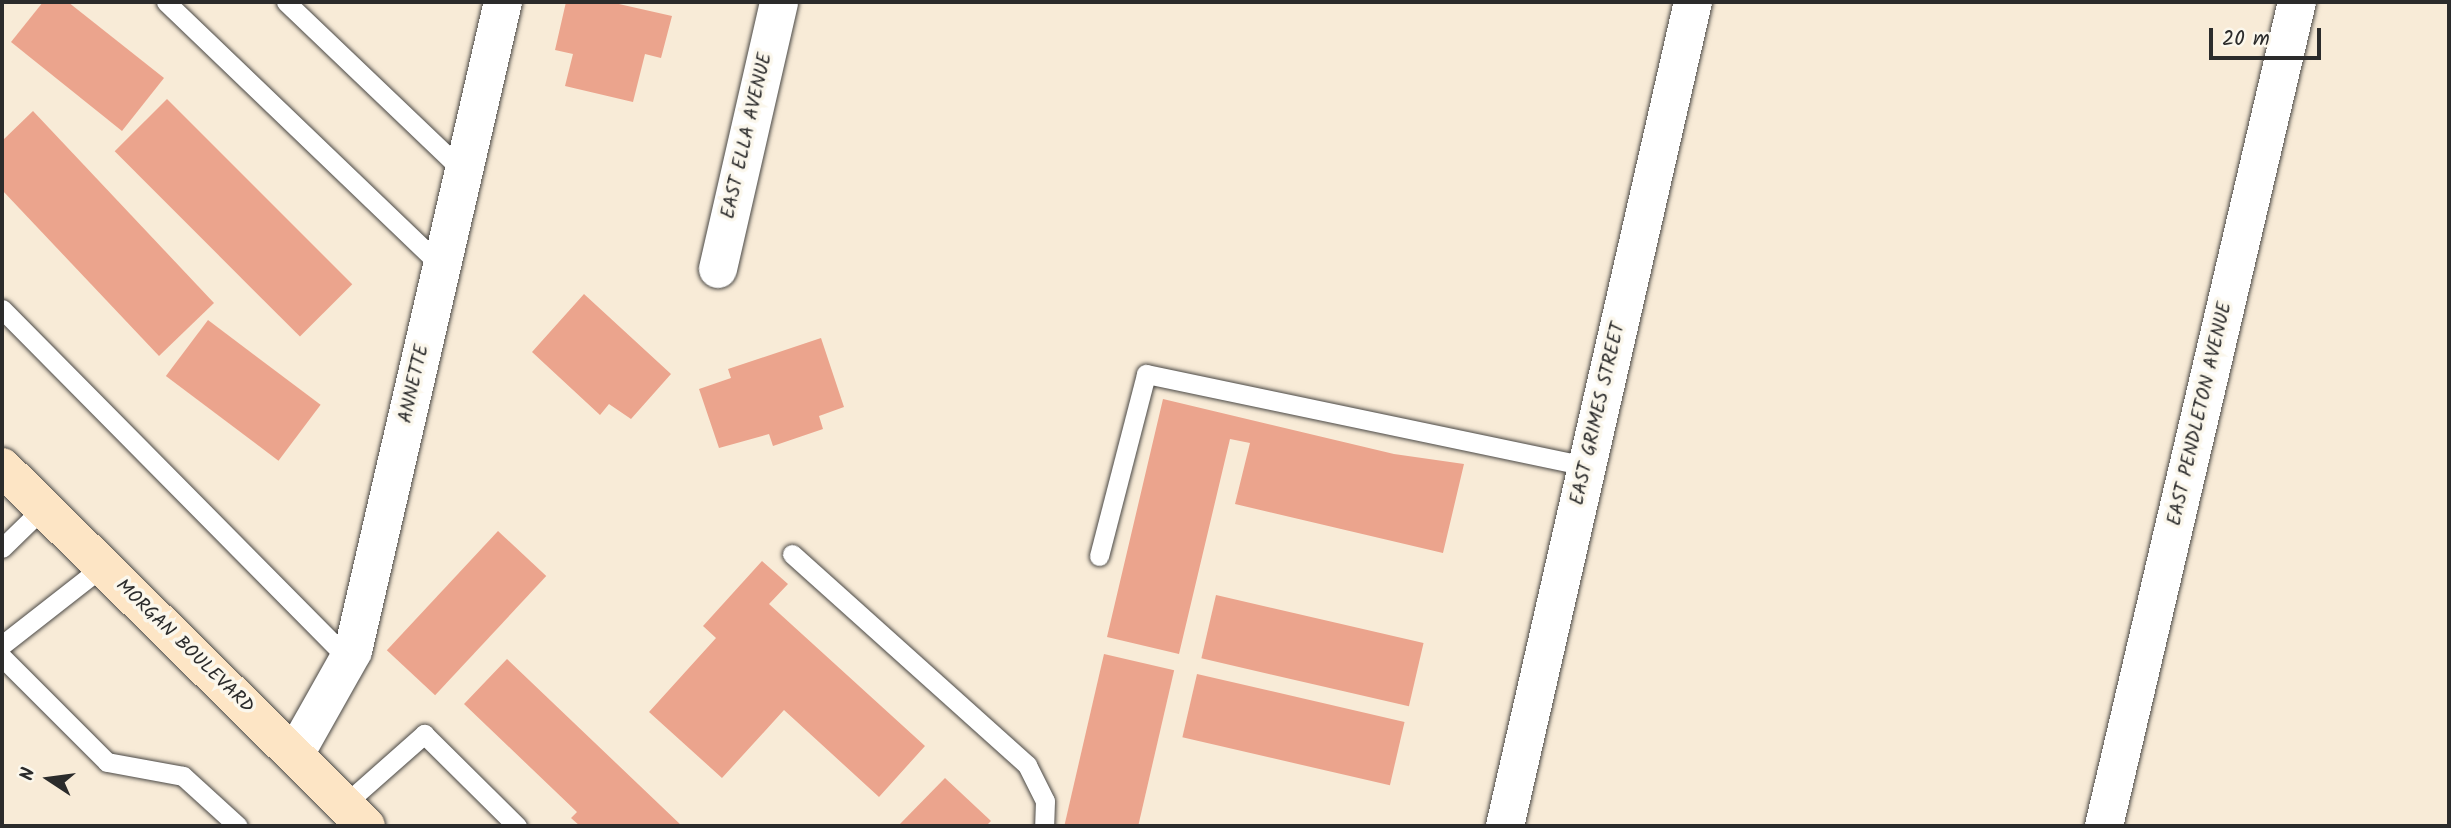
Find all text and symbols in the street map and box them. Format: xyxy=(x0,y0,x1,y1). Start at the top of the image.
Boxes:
scale bar xyxy=(2213,14,2325,58)
text: 20 m xyxy=(2222,23,2270,56)
street label: EAST ELLA AVENUE xyxy=(718,51,778,221)
street label: EAST PENDLETON AVENUE xyxy=(2164,300,2238,528)
street label: EAST GRIMES STREET xyxy=(1567,320,1631,508)
street label: ANNETTE xyxy=(395,343,435,425)
street label: MORGAN BOULEVARD xyxy=(110,575,258,719)
north arrow xyxy=(14,744,84,814)
text: N xyxy=(13,765,45,783)

